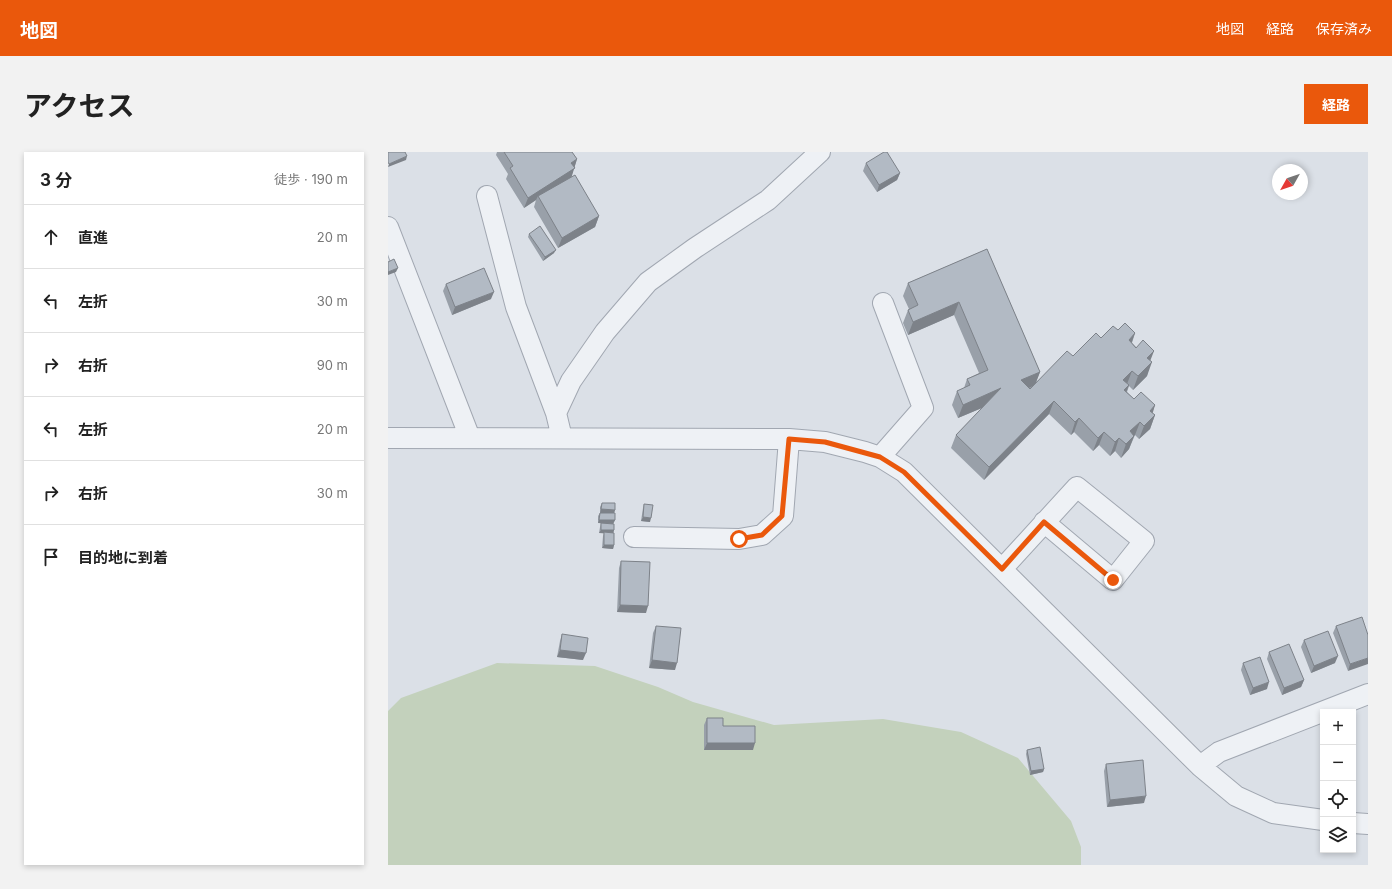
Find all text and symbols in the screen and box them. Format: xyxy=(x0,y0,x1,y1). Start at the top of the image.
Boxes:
text: 地図 xyxy=(20,19,58,42)
text: 地図 xyxy=(1216,20,1244,37)
text: 経路 xyxy=(1266,20,1294,37)
text: 保存済み xyxy=(1316,20,1372,37)
button: 経路 xyxy=(1304,84,1368,124)
text: アクセス xyxy=(24,89,135,123)
north arrow xyxy=(1272,164,1308,200)
text: 3 分 xyxy=(40,170,72,190)
text: 徒歩 · 190 m xyxy=(274,171,348,187)
icon: ahead xyxy=(40,226,62,248)
text: 直進 xyxy=(78,228,108,247)
text: 20 m xyxy=(317,229,348,245)
icon: left xyxy=(40,290,62,312)
text: 左折 xyxy=(78,292,108,311)
text: 30 m xyxy=(317,293,348,309)
icon: right xyxy=(40,354,62,376)
text: 右折 xyxy=(78,356,108,375)
text: 90 m xyxy=(317,357,348,373)
icon: left xyxy=(40,418,62,440)
text: 左折 xyxy=(78,420,108,439)
text: 20 m xyxy=(317,421,348,437)
icon: right xyxy=(40,482,62,504)
text: 右折 xyxy=(78,484,108,503)
text: 30 m xyxy=(317,485,348,501)
route start xyxy=(730,530,748,548)
icon: arrive xyxy=(40,546,62,568)
text: 目的地に到着 xyxy=(78,548,168,567)
route end xyxy=(1104,571,1122,589)
map controls xyxy=(1320,709,1356,853)
button: + xyxy=(1320,709,1356,745)
button: − xyxy=(1320,745,1356,781)
button: locate xyxy=(1320,781,1356,817)
button: layers xyxy=(1320,817,1356,853)

